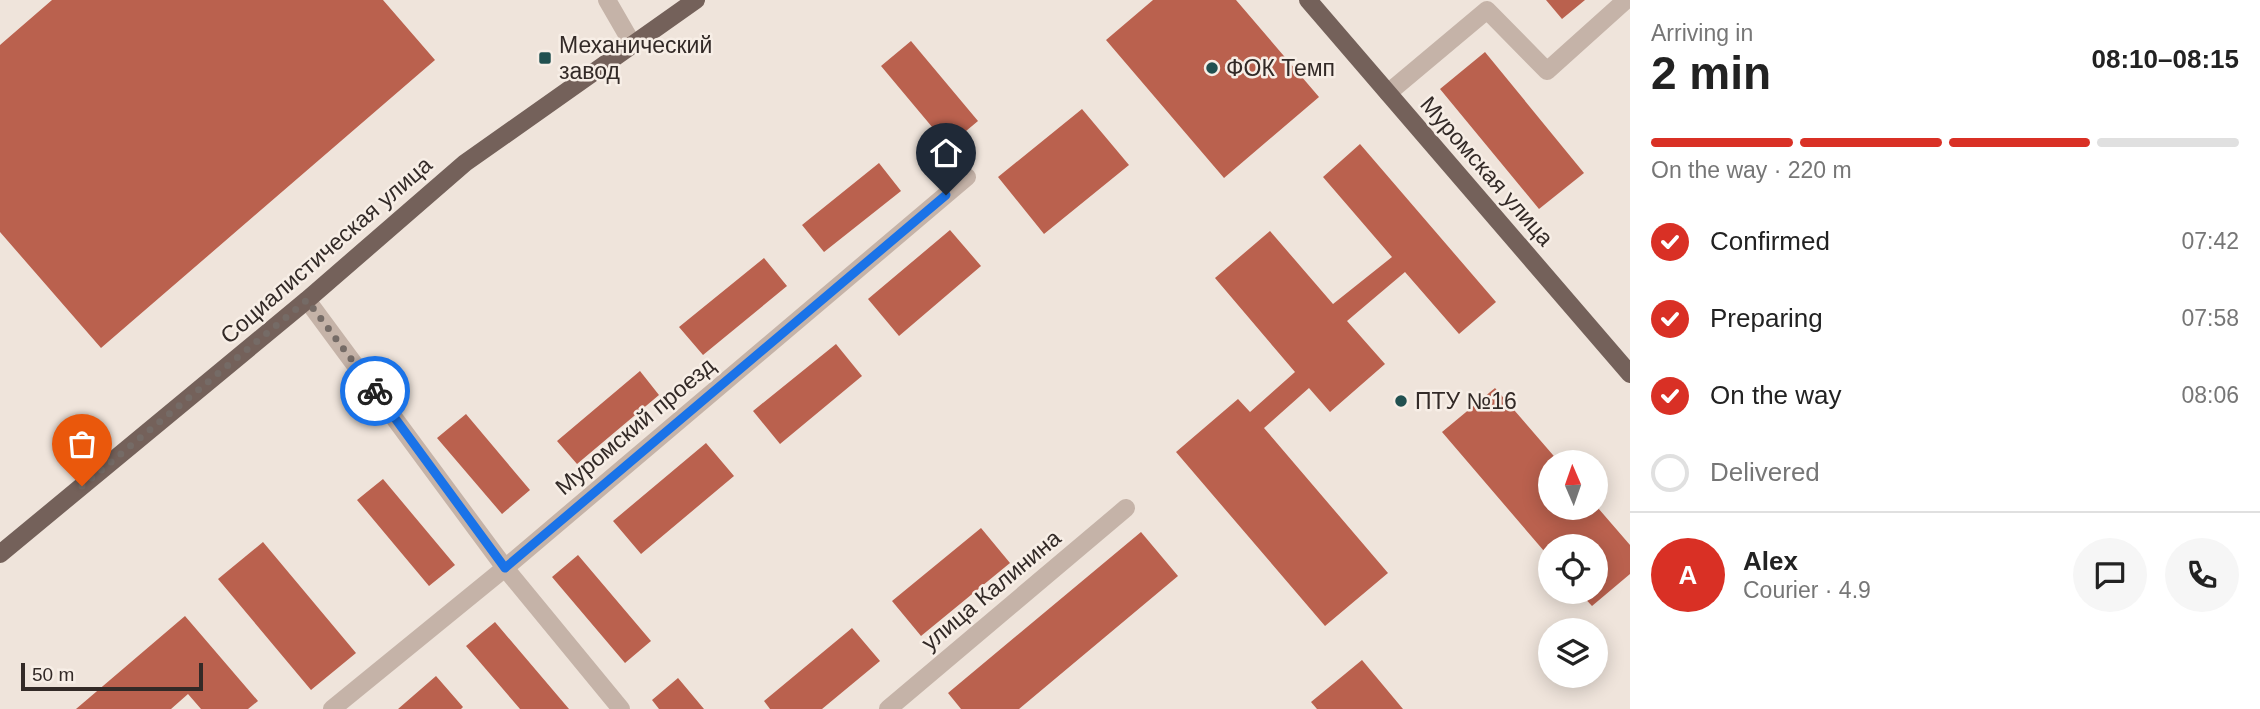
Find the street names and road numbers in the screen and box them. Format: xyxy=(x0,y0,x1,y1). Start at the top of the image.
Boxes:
street label: Муромская улица xyxy=(1415,91,1559,251)
street label: Социалистическая улица xyxy=(215,151,437,349)
street label: Муромский проезд xyxy=(550,352,720,500)
street label: улица Калинина xyxy=(916,524,1066,656)

